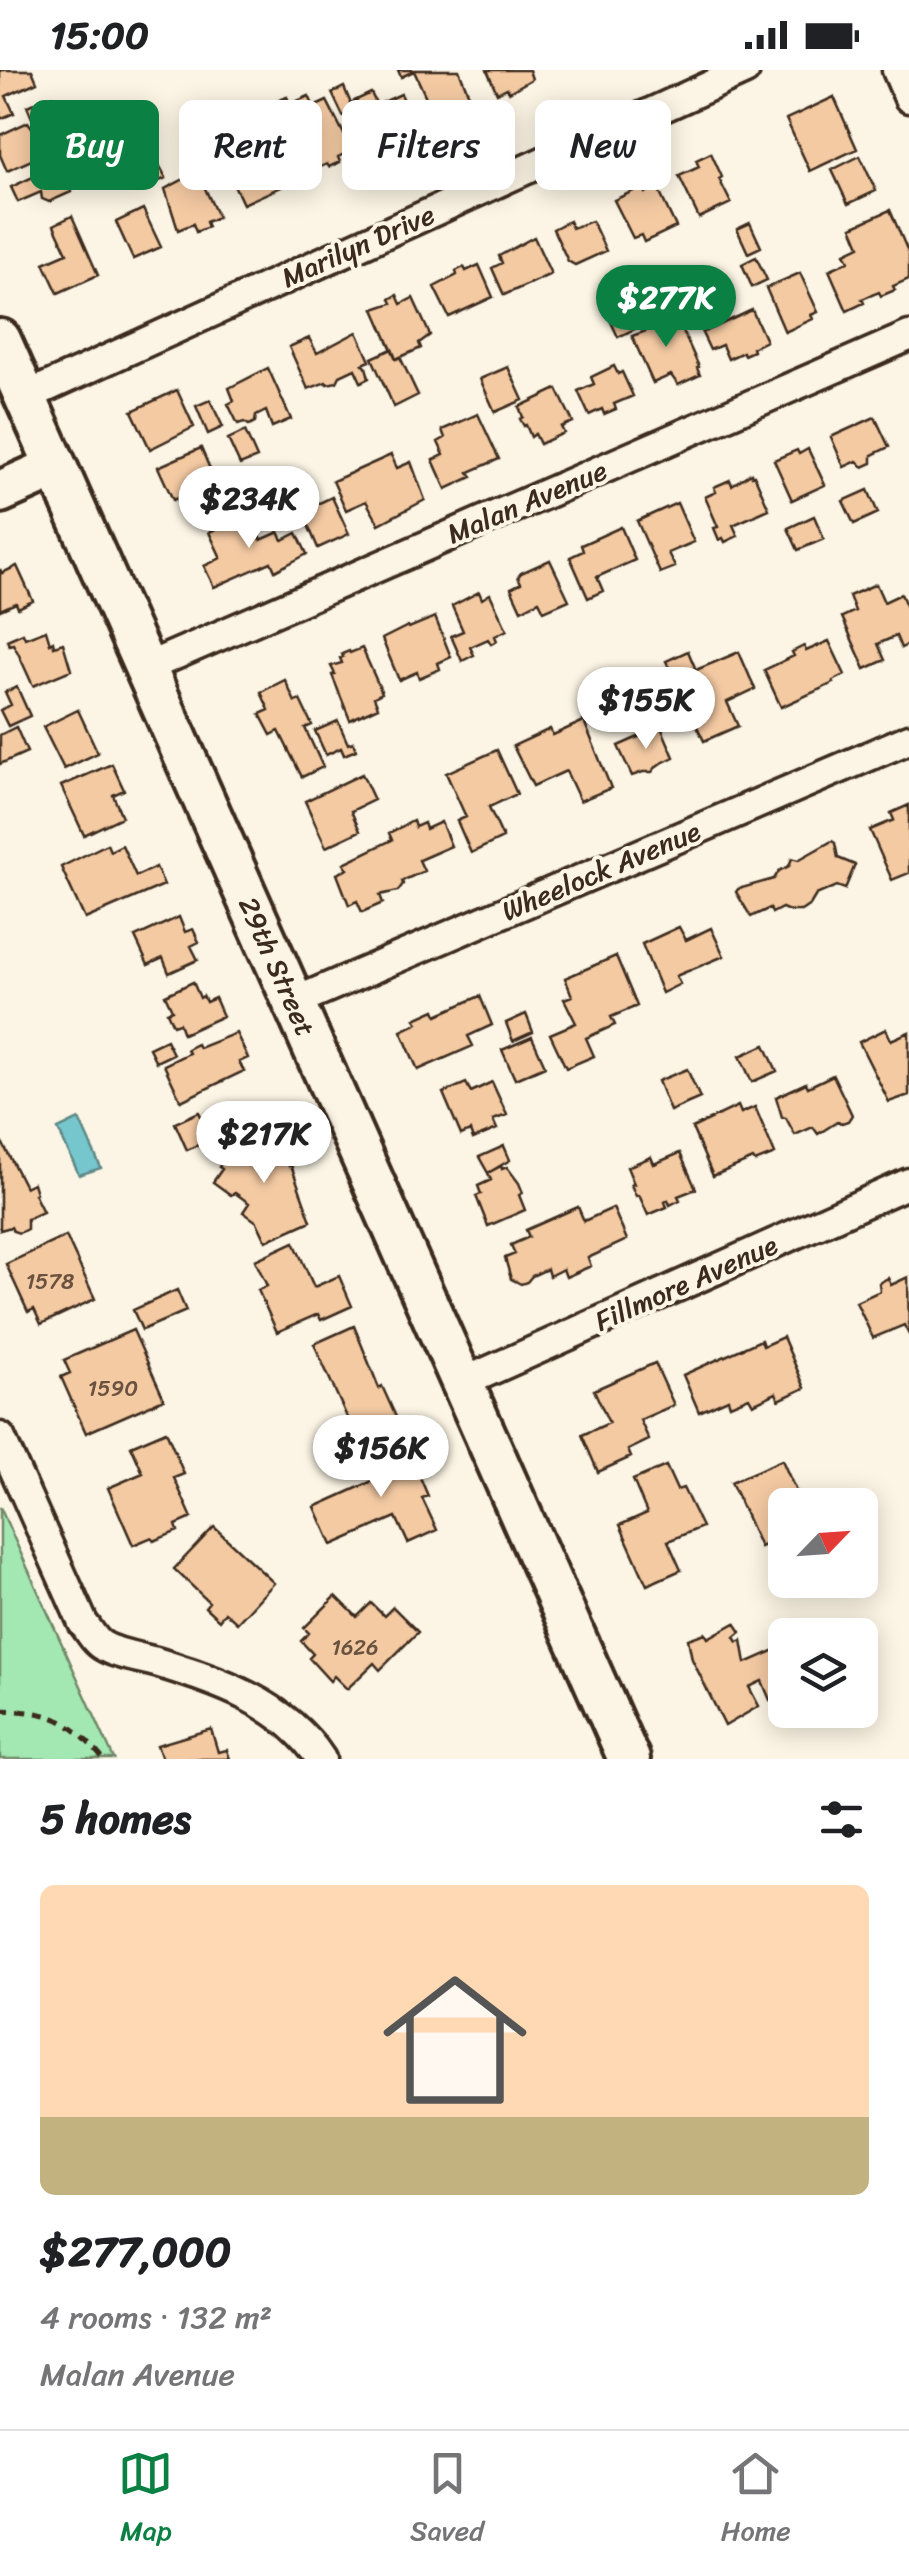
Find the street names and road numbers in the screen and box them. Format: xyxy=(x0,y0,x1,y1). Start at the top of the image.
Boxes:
street label: Marilyn Drive xyxy=(273,190,443,302)
street label: Malan Avenue xyxy=(439,446,615,558)
street label: Wheelock Avenue xyxy=(494,807,708,935)
street label: 29th Street xyxy=(225,888,330,1044)
street label: Fillmore Avenue xyxy=(586,1221,786,1345)

